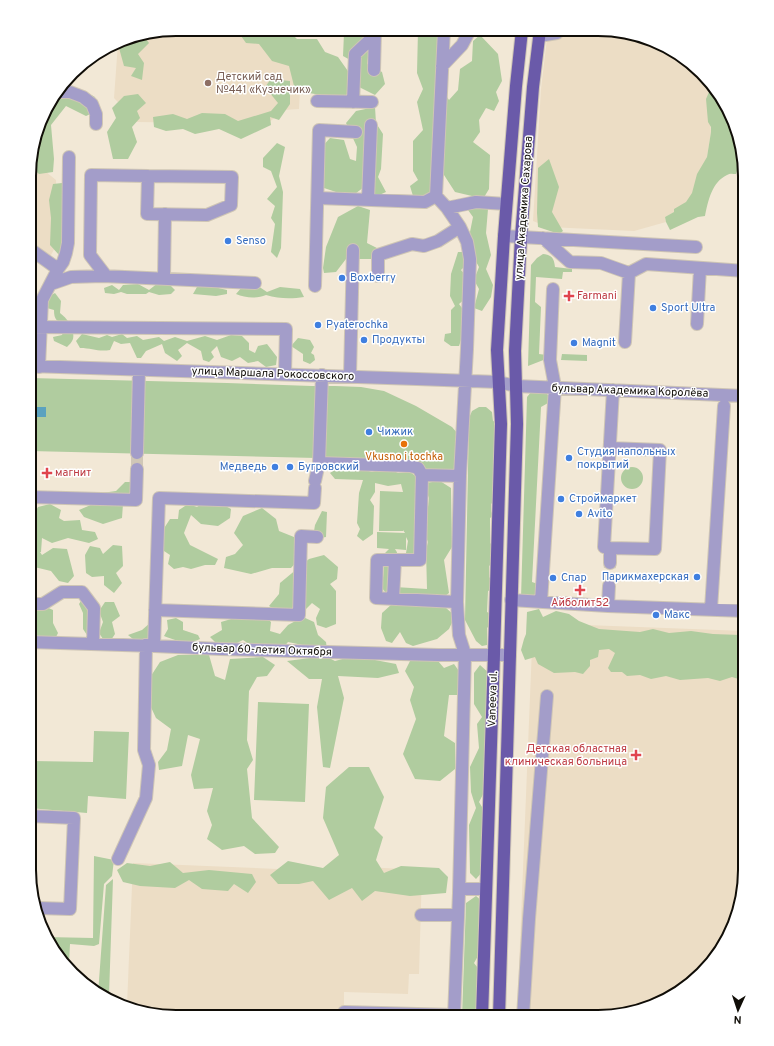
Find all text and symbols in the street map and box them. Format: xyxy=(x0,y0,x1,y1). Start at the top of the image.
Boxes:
place label: Детский сад №441 «Кузнечик» xyxy=(216,70,311,97)
marker: Детский сад №441 «Кузнечик» xyxy=(203,78,213,88)
street label: улица Академика Сахарова xyxy=(512,135,536,280)
place label: Senso xyxy=(236,234,266,248)
marker: Senso xyxy=(223,236,233,246)
place label: Boxberry xyxy=(350,271,396,285)
marker: Boxberry xyxy=(337,273,347,283)
place label: Farmani xyxy=(577,289,617,303)
marker: Farmani xyxy=(564,291,574,301)
place label: Sport Ultra xyxy=(661,301,715,315)
marker: Sport Ultra xyxy=(648,303,658,313)
place label: Pyaterochka xyxy=(326,318,388,332)
marker: Pyaterochka xyxy=(313,320,323,330)
place label: Продукты xyxy=(372,333,425,347)
marker: Продукты xyxy=(359,335,369,345)
place label: Magnit xyxy=(582,336,616,350)
marker: Magnit xyxy=(569,338,579,348)
street label: улица Маршала Рокоссовского xyxy=(191,364,355,384)
street label: бульвар Академика Королёва xyxy=(551,381,709,401)
place label: Чижик xyxy=(377,425,413,439)
marker: Чижик xyxy=(364,427,374,437)
marker: Vkusno i tochka xyxy=(399,439,409,449)
place label: Студия напольных покрытий xyxy=(577,445,676,472)
place label: Vkusno i tochka xyxy=(365,450,443,464)
marker: Студия напольных покрытий xyxy=(564,453,574,463)
place label: Медведь xyxy=(220,460,267,474)
place label: Бугровский xyxy=(298,460,359,474)
marker: Медведь xyxy=(270,462,280,472)
marker: Бугровский xyxy=(285,462,295,472)
place label: магнит xyxy=(55,466,91,480)
marker: магнит xyxy=(42,468,52,478)
place label: Строймаркет xyxy=(569,492,637,506)
marker: Строймаркет xyxy=(556,494,566,504)
place label: Avito xyxy=(587,507,613,521)
marker: Avito xyxy=(574,509,584,519)
place label: Парикмахерская xyxy=(602,570,689,584)
place label: Спар xyxy=(561,571,587,585)
marker: Парикмахерская xyxy=(692,572,702,582)
marker: Спар xyxy=(548,573,558,583)
marker: Айболит52 xyxy=(575,585,585,595)
place label: Айболит52 xyxy=(551,596,609,610)
place label: Макс xyxy=(664,608,690,622)
marker: Макс xyxy=(651,610,661,620)
street label: бульвар 60-летия Октября xyxy=(192,641,332,659)
street label: Vaneeva ul. xyxy=(485,671,501,727)
place label: Детская областная клиническая больница xyxy=(505,742,627,769)
marker: Детская областная клиническая больница xyxy=(630,749,642,761)
north arrow xyxy=(718,990,758,1030)
text: N xyxy=(733,1012,742,1026)

